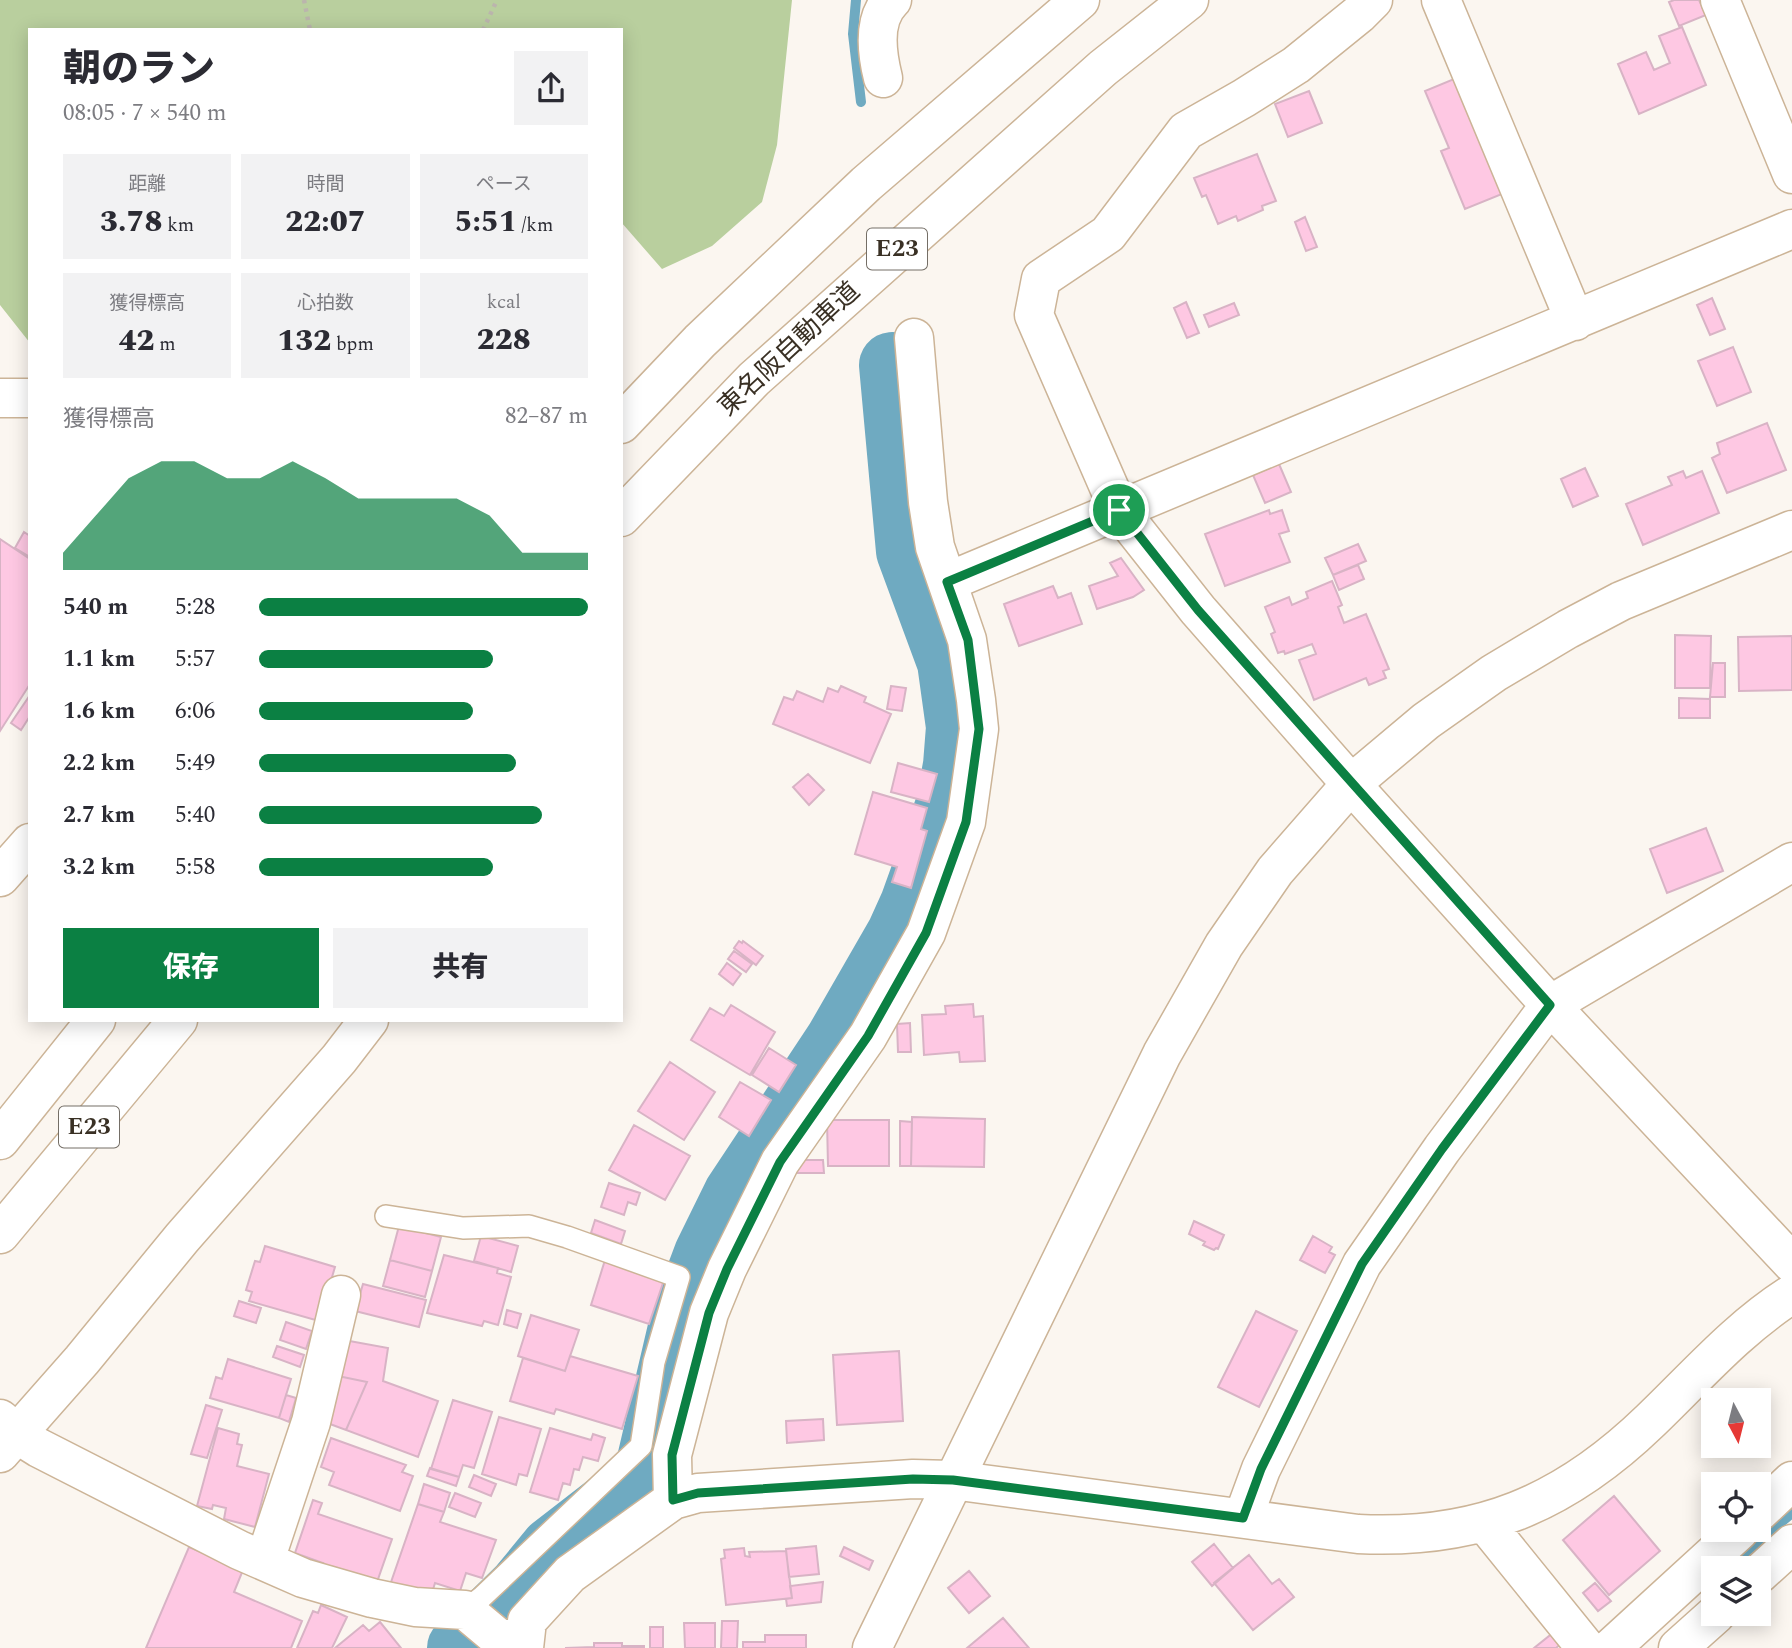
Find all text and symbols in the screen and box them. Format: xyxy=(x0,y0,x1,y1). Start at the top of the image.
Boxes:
text: 朝のラン xyxy=(63,41,215,99)
button: share xyxy=(514,51,588,125)
text: 08:05 · 7 × 540 m xyxy=(63,96,227,131)
text: 距離 xyxy=(128,170,166,199)
text: 時間 xyxy=(306,170,345,199)
text: ペース xyxy=(476,170,532,199)
text: 3.78 xyxy=(100,199,163,245)
text: 22:07 xyxy=(285,199,366,245)
text: 5:51 xyxy=(454,199,517,245)
text: km xyxy=(163,211,194,240)
text: /km xyxy=(517,211,553,240)
road number: E23 xyxy=(867,228,927,270)
street label: 東名阪自動車道 xyxy=(709,272,869,426)
text: kcal xyxy=(487,288,521,317)
text: 獲得標高 xyxy=(109,289,185,318)
text: 心拍数 xyxy=(297,289,354,318)
text: 228 xyxy=(477,317,531,363)
text: 42 xyxy=(119,318,155,364)
text: 132 xyxy=(277,318,331,364)
text: m xyxy=(155,330,176,359)
text: bpm xyxy=(331,330,374,359)
text: 82–87 m xyxy=(505,399,588,434)
text: 獲得標高 xyxy=(63,402,155,437)
pin xyxy=(1089,480,1149,540)
icon: arrive xyxy=(1100,491,1138,529)
text: 540 m xyxy=(63,590,128,625)
text: 5:28 xyxy=(175,590,215,625)
text: 1.1 km xyxy=(63,642,135,677)
text: 5:57 xyxy=(175,642,215,677)
text: 1.6 km xyxy=(63,694,135,729)
text: 6:06 xyxy=(175,694,215,729)
text: 2.2 km xyxy=(63,746,135,781)
text: 5:49 xyxy=(175,746,215,781)
text: 2.7 km xyxy=(63,798,135,833)
text: 5:40 xyxy=(175,798,215,833)
text: 3.2 km xyxy=(63,850,135,885)
text: 5:58 xyxy=(175,850,215,885)
button: 保存 xyxy=(63,928,319,1008)
button: 共有 xyxy=(333,928,588,1008)
road number: E23 xyxy=(59,1106,119,1148)
north arrow xyxy=(1701,1388,1771,1458)
map controls xyxy=(1701,1388,1771,1626)
button: locate xyxy=(1701,1472,1771,1542)
button: layers xyxy=(1701,1556,1771,1626)

